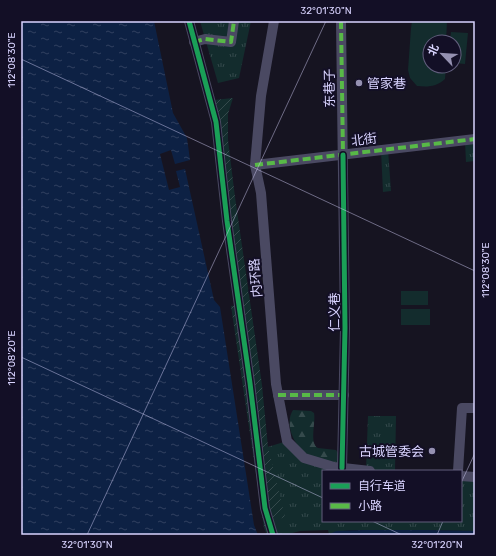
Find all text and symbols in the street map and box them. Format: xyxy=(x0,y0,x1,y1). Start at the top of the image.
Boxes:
text: 32°01'30"N xyxy=(300,5,352,17)
text: 112°08'30"E xyxy=(6,32,18,88)
north arrow xyxy=(422,34,462,74)
text: 北 xyxy=(425,42,442,58)
street label: 东巷子 xyxy=(322,68,337,108)
place label: 管家巷 xyxy=(367,76,406,91)
marker: 管家巷 xyxy=(354,78,364,88)
street label: 北街 xyxy=(350,130,378,149)
text: 112°08'30"E xyxy=(480,242,492,298)
street label: 内环路 xyxy=(246,258,265,298)
street label: 仁义巷 xyxy=(327,292,342,332)
text: 112°08'20"E xyxy=(6,330,18,386)
place label: 古城管委会 xyxy=(359,444,424,459)
marker: 古城管委会 xyxy=(427,446,437,456)
legend xyxy=(322,470,462,522)
text: 自行车道 xyxy=(358,479,406,493)
text: 小路 xyxy=(358,499,382,513)
text: 32°01'30"N xyxy=(61,539,113,551)
text: 32°01'20"N xyxy=(411,539,463,551)

